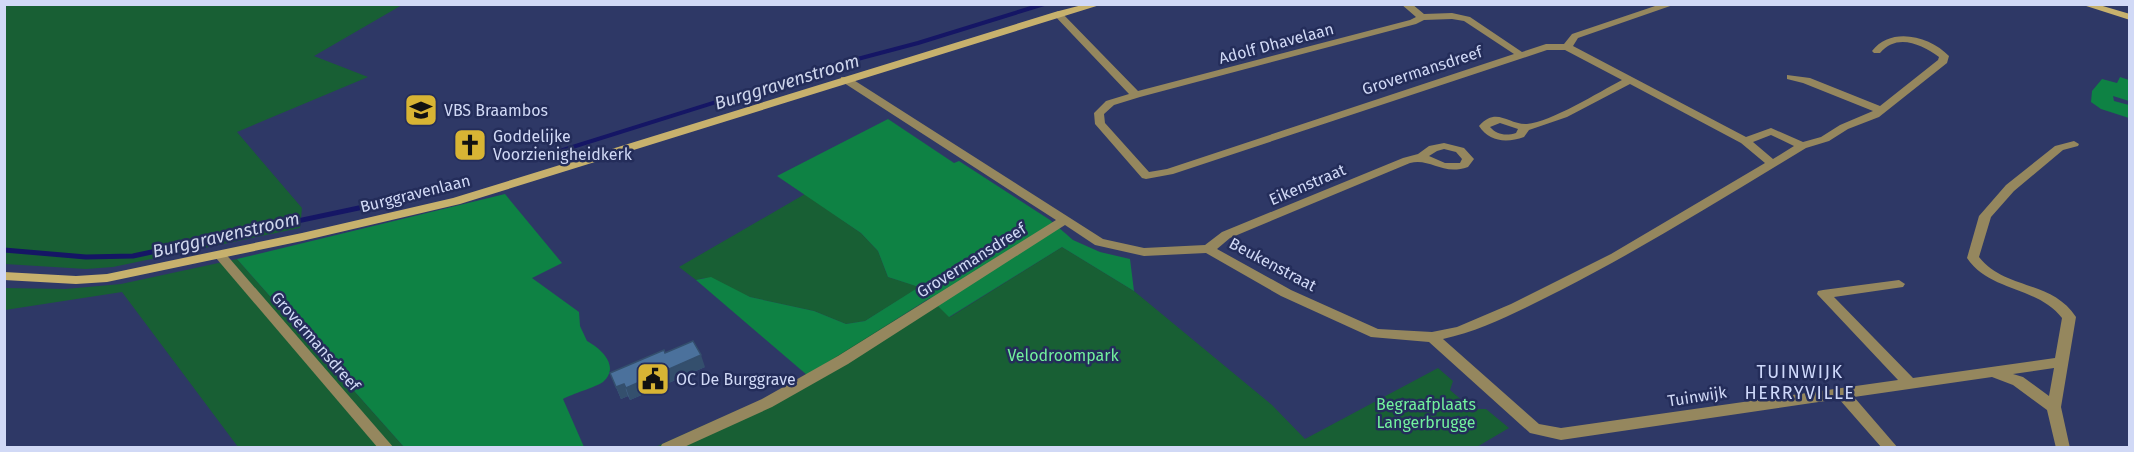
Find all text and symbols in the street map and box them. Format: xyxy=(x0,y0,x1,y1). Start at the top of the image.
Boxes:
street label: Adolf Dhavelaan xyxy=(1217,19,1336,68)
street label: Grovermansdreef xyxy=(1360,42,1486,99)
water label: Burggravenstroom xyxy=(712,49,862,115)
school or university icon: VBS Braambos xyxy=(403,92,439,128)
place label: VBS Braambos xyxy=(444,101,548,120)
church icon: Goddelijke Voorzienigheidkerk xyxy=(452,127,488,163)
place label: Goddelijke Voorzienigheidkerk xyxy=(493,127,633,164)
street label: Eikenstraat xyxy=(1266,160,1348,209)
street label: Burggravenlaan xyxy=(358,171,472,216)
water label: Burggravenstroom xyxy=(150,207,302,263)
street label: Grovermansdreef xyxy=(913,218,1031,302)
street label: Beukenstraat xyxy=(1226,234,1320,295)
street label: Grovermansdreef xyxy=(267,288,365,396)
park label: Velodroompark xyxy=(1007,346,1119,365)
public building icon: OC De Burggrave xyxy=(635,361,671,397)
district label: TUINWIJK HERRYVILLE xyxy=(1745,361,1855,404)
place label: OC De Burggrave xyxy=(676,370,796,389)
street label: Tuinwijk xyxy=(1666,382,1729,411)
park label: Begraafplaats Langerbrugge xyxy=(1376,395,1476,432)

